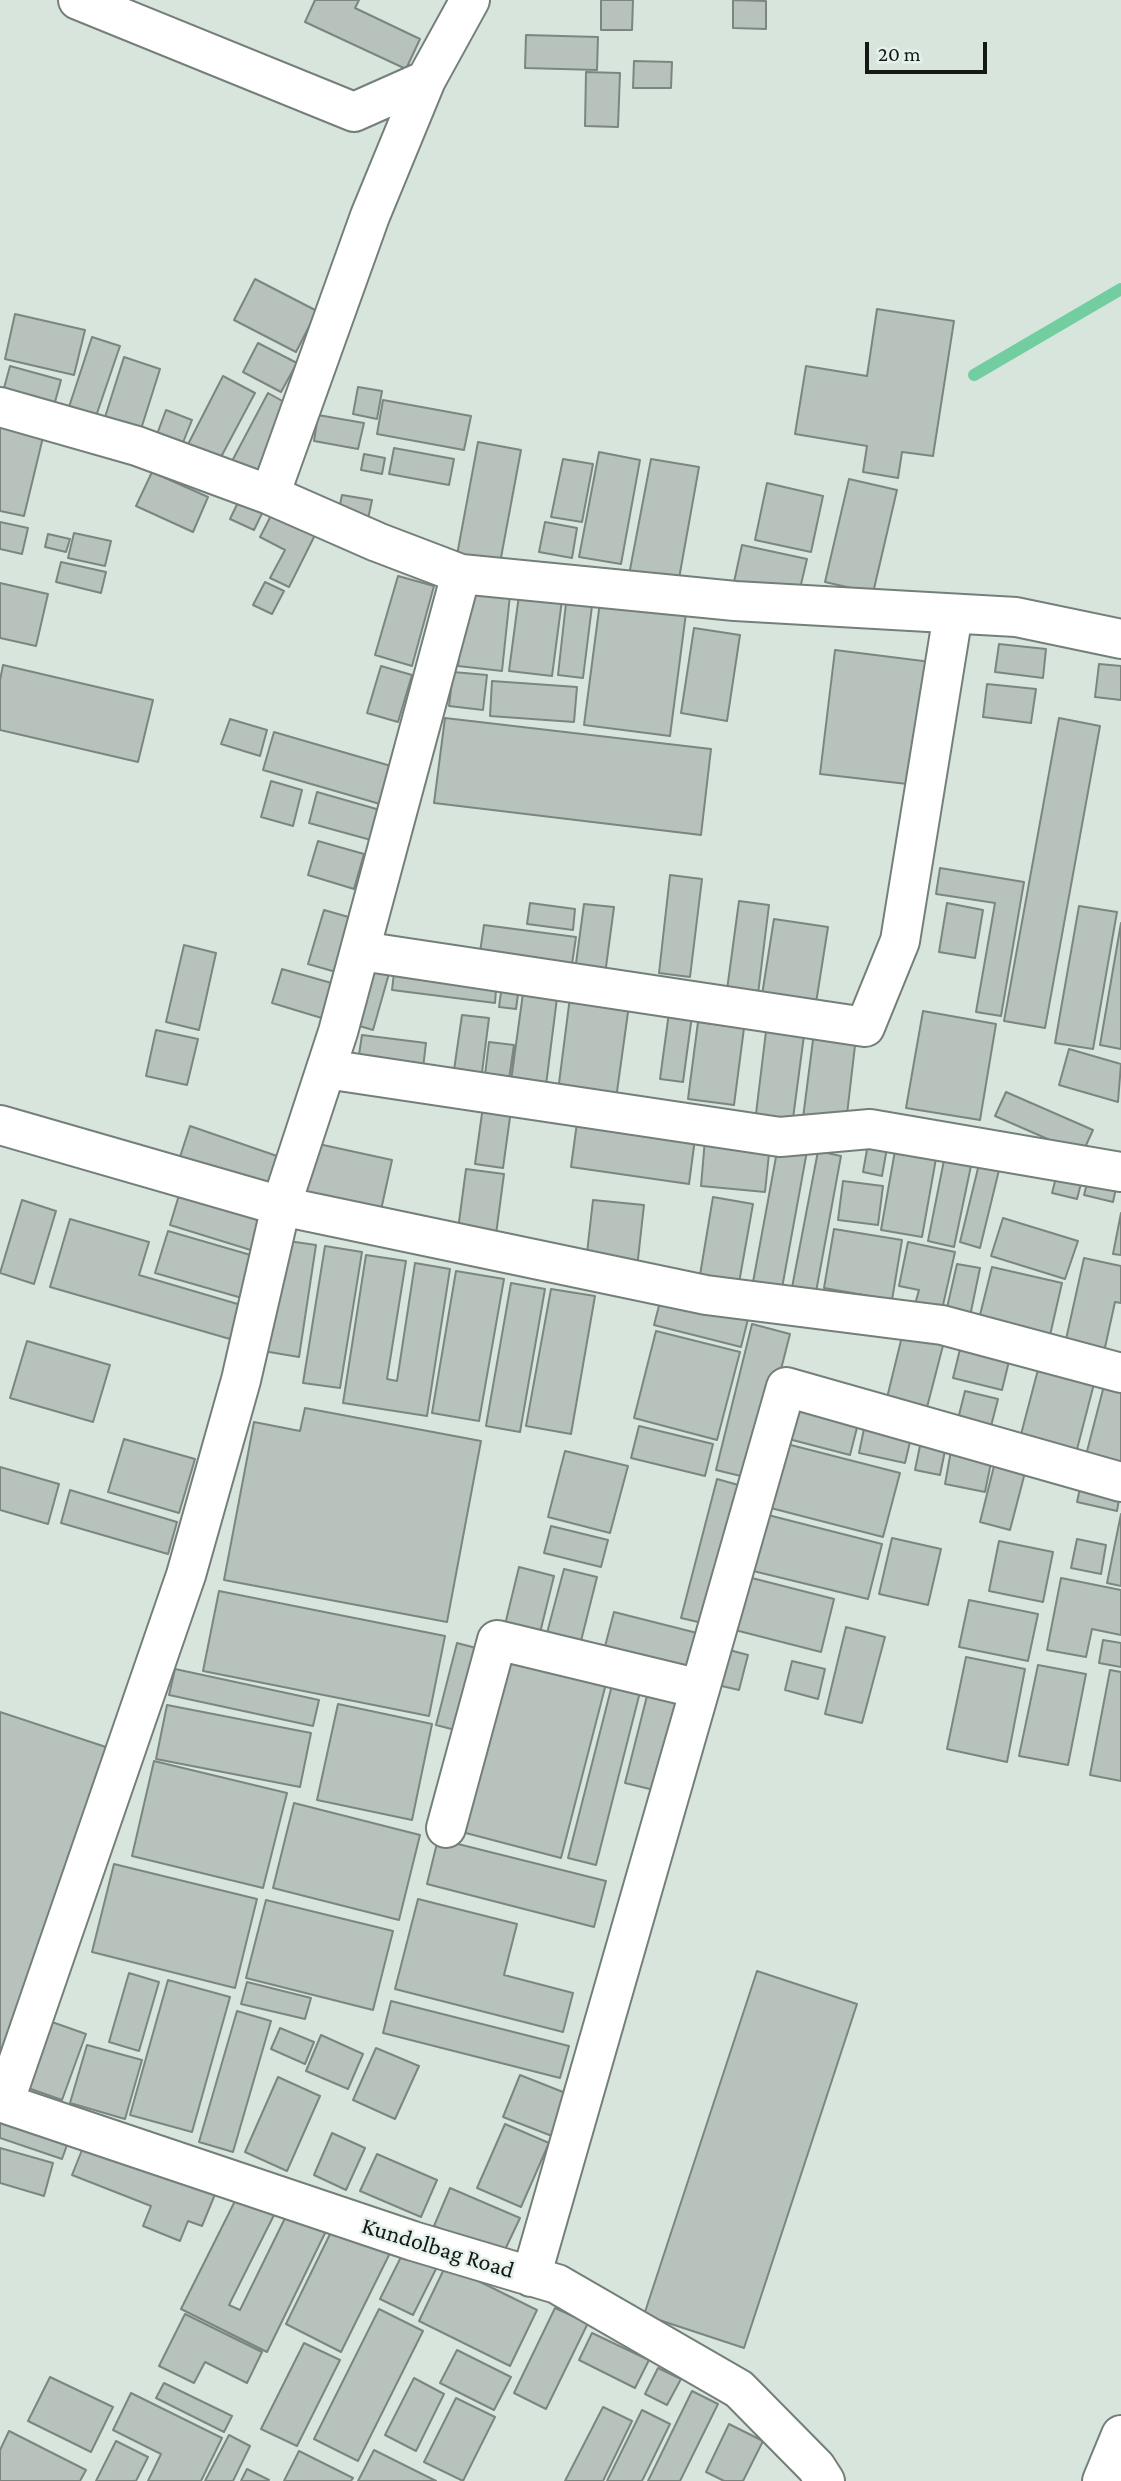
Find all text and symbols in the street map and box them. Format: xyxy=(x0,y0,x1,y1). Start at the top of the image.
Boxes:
scale bar xyxy=(869,28,992,72)
text: 20 m xyxy=(878,42,921,66)
street label: Kundolbag Road xyxy=(358,2211,518,2285)

